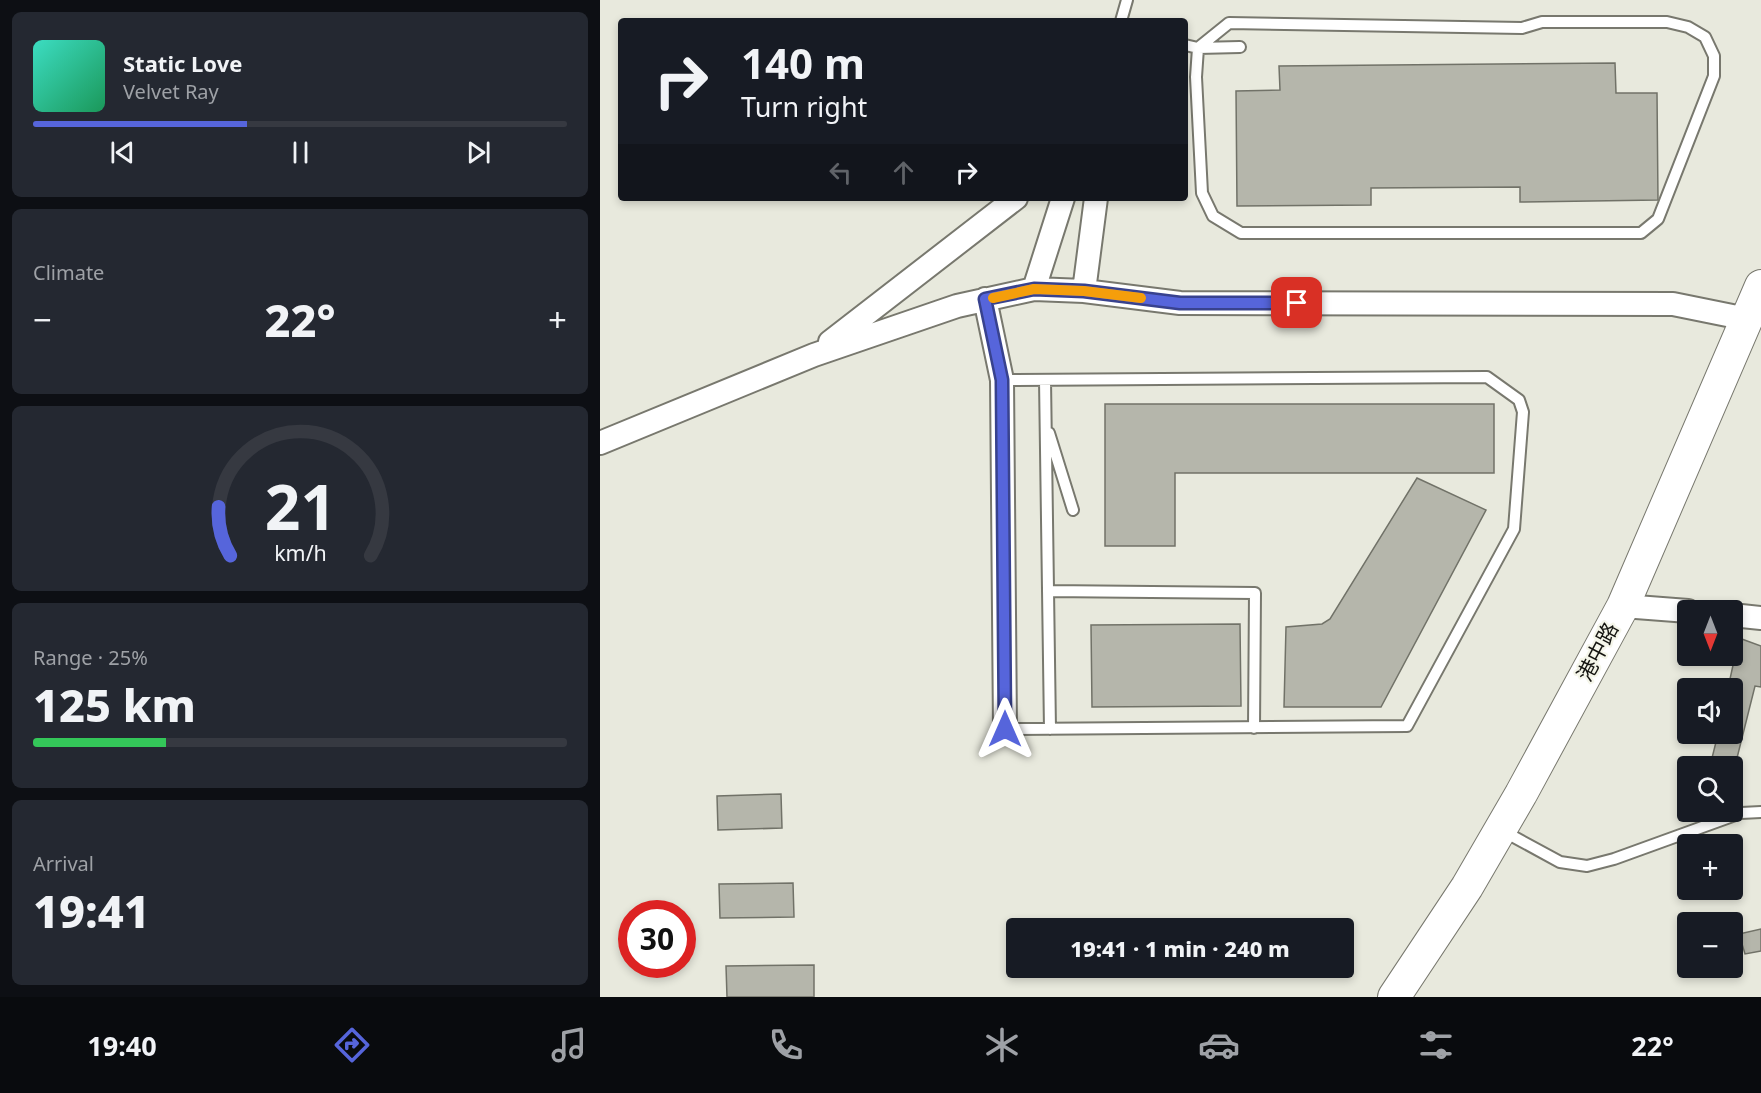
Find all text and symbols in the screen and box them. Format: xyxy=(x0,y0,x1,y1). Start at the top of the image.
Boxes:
text: 140 m xyxy=(741,34,865,91)
icon: right xyxy=(642,42,720,120)
text: Static Love xyxy=(123,48,242,78)
text: Velvet Ray xyxy=(123,78,219,105)
text: Turn right xyxy=(741,88,867,125)
icon: previous xyxy=(106,136,139,169)
icon: pause xyxy=(284,136,317,169)
icon: next xyxy=(462,136,495,169)
icon: left xyxy=(824,156,857,189)
icon: ahead xyxy=(887,156,920,189)
icon: right xyxy=(950,156,983,189)
text: Climate xyxy=(33,259,104,286)
pin xyxy=(1271,277,1322,328)
icon: arrive xyxy=(1280,286,1313,319)
text: 22° xyxy=(264,289,336,350)
text: − xyxy=(33,297,52,342)
text: + xyxy=(548,297,567,342)
text: 21 xyxy=(264,463,336,548)
text: km/h xyxy=(274,538,326,567)
north arrow xyxy=(1677,600,1743,666)
map controls xyxy=(1677,600,1743,978)
street label: 港中路 xyxy=(1570,617,1624,686)
text: Range · 25% xyxy=(33,644,148,671)
text: 125 km xyxy=(33,674,196,735)
button: sound xyxy=(1677,678,1743,744)
position arrow xyxy=(973,697,1037,761)
button: search xyxy=(1677,756,1743,822)
button: + xyxy=(1677,834,1743,900)
text: Arrival xyxy=(33,850,94,877)
text: 19:41 xyxy=(33,880,150,941)
speed limit sign: 30 xyxy=(618,900,696,978)
button: − xyxy=(1677,912,1743,978)
text: 19:41 · 1 min · 240 m xyxy=(1070,933,1290,963)
icon: directions xyxy=(331,1024,373,1066)
icon: music xyxy=(548,1024,590,1066)
icon: phone xyxy=(765,1024,807,1066)
icon: climate xyxy=(981,1024,1023,1066)
icon: car xyxy=(1198,1024,1240,1066)
icon: filters xyxy=(1415,1024,1457,1066)
text: 19:40 xyxy=(87,1027,157,1064)
text: 22° xyxy=(1631,1027,1674,1064)

